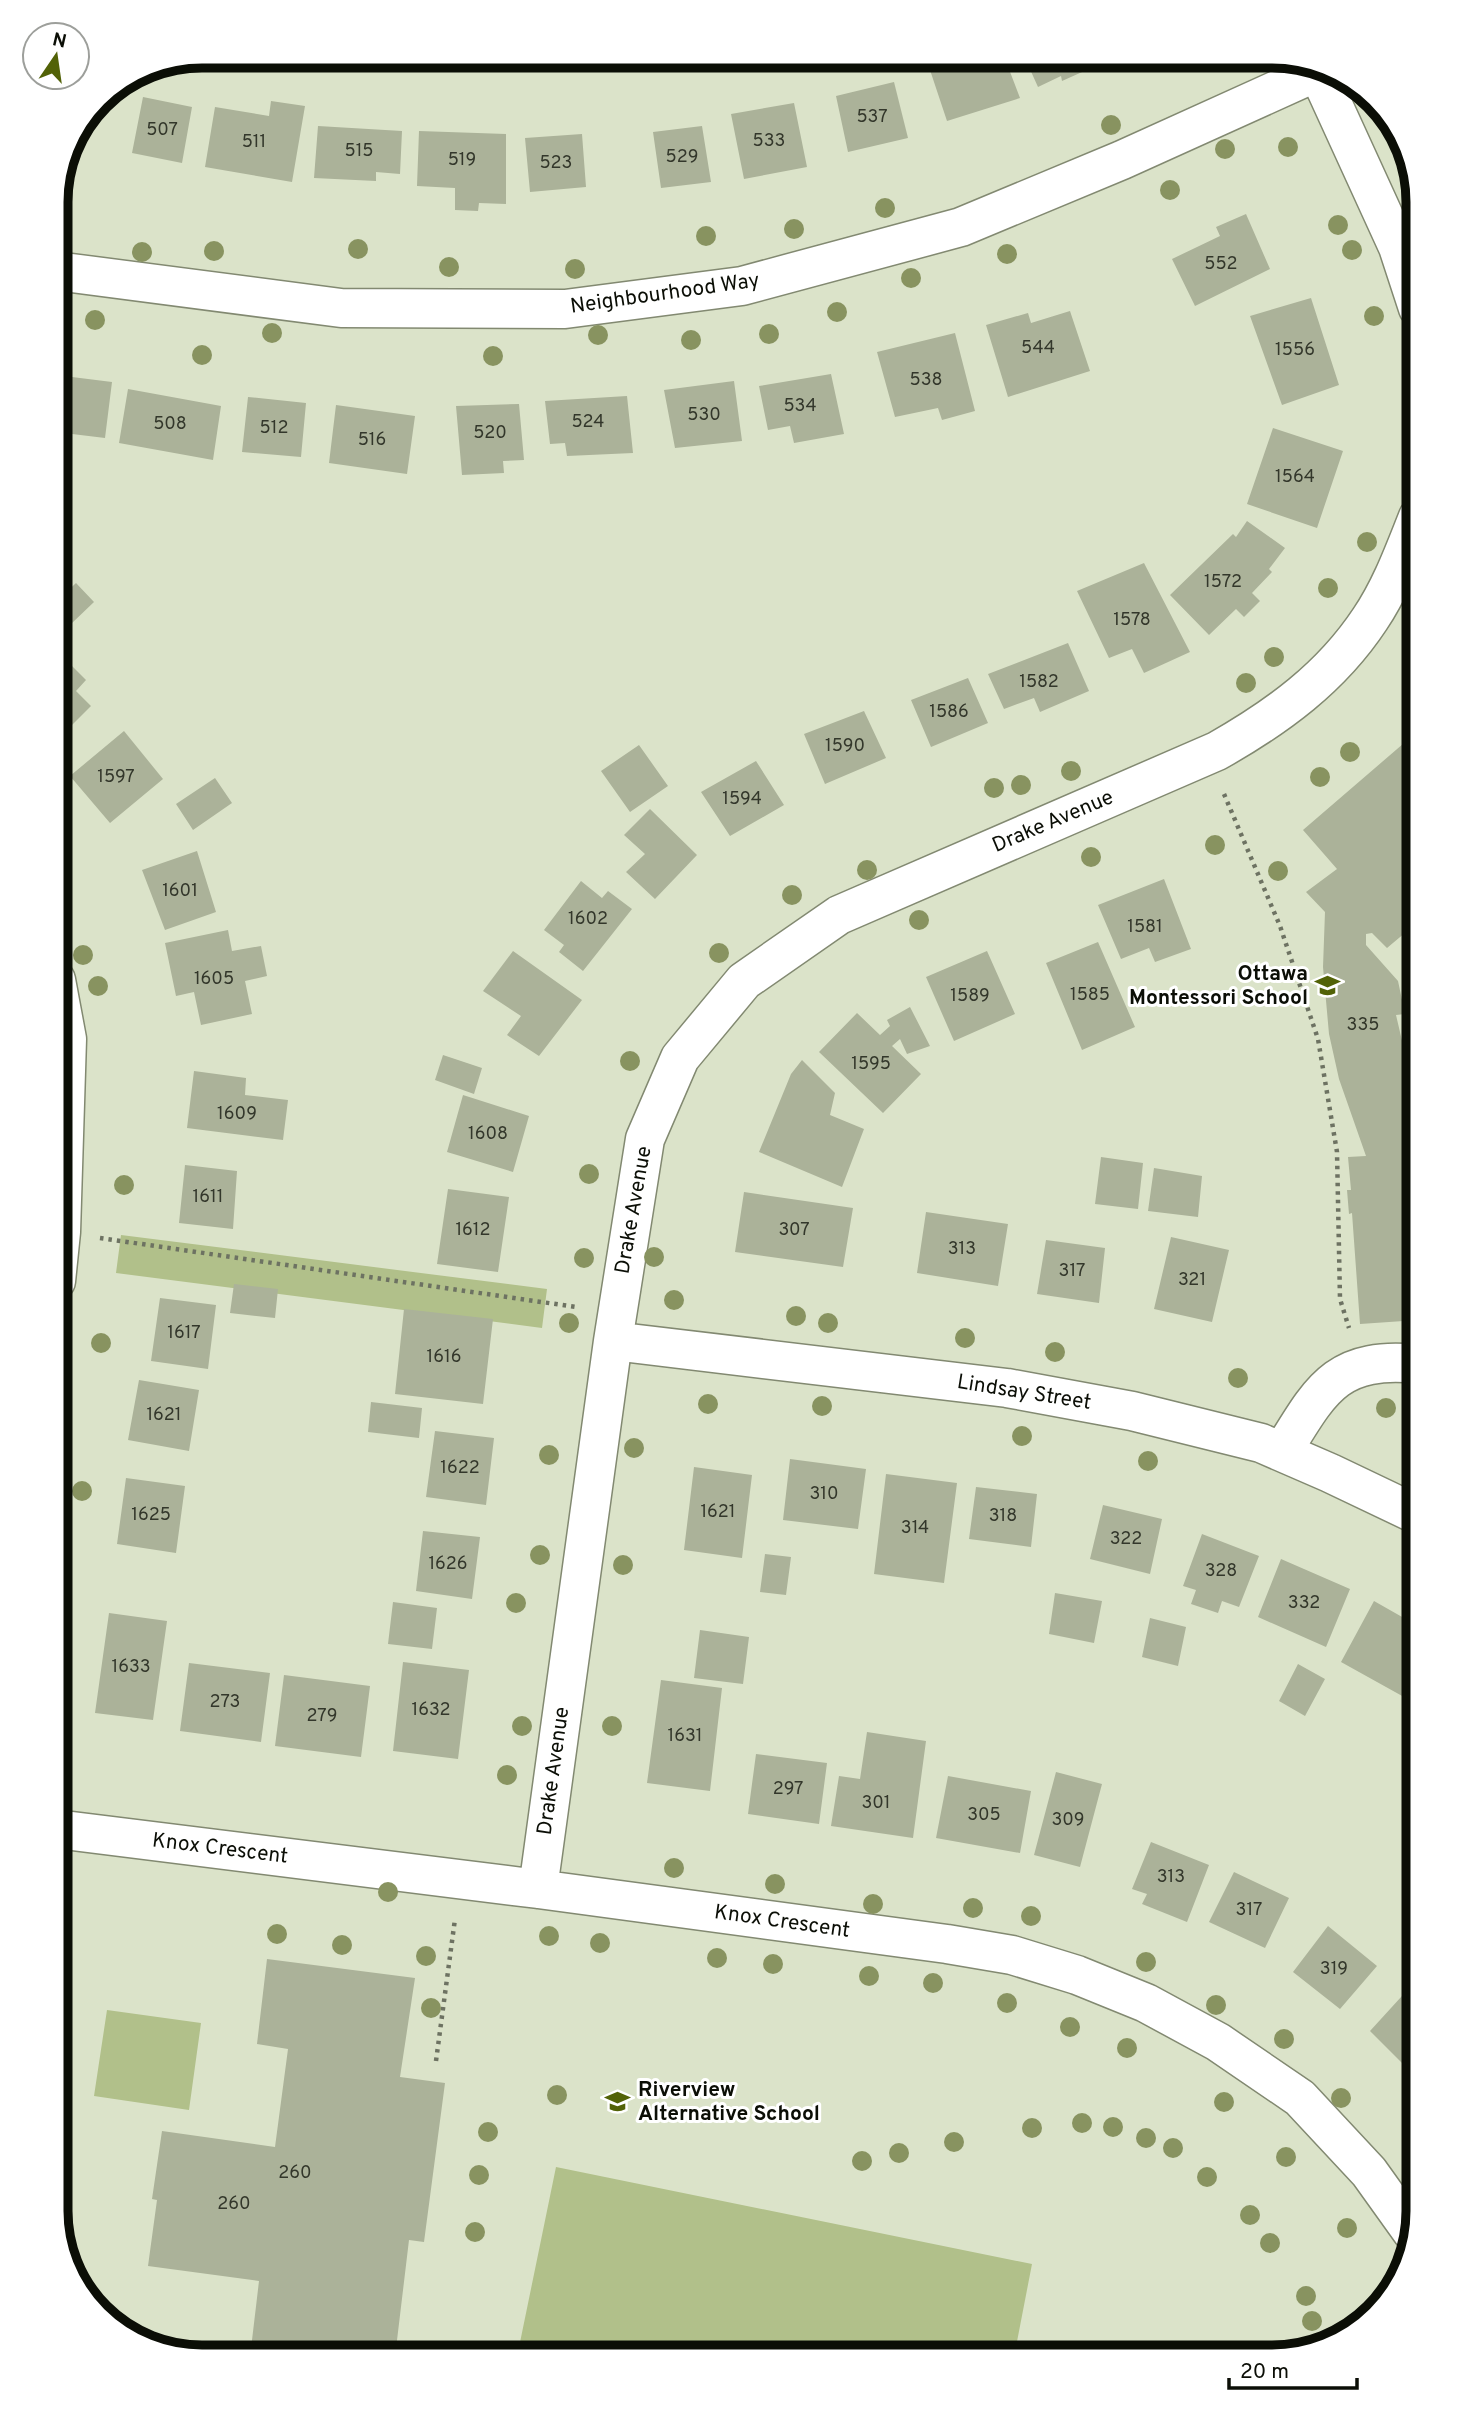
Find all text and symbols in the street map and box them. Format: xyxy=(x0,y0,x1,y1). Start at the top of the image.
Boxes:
north arrow xyxy=(21,21,91,91)
text: N xyxy=(50,28,69,55)
house number: 537 xyxy=(856,106,888,129)
house number: 507 xyxy=(146,119,178,142)
house number: 533 xyxy=(753,130,785,153)
house number: 511 xyxy=(242,131,266,154)
house number: 515 xyxy=(344,140,374,163)
house number: 529 xyxy=(666,146,698,169)
house number: 519 xyxy=(448,149,476,172)
house number: 523 xyxy=(540,152,572,175)
house number: 552 xyxy=(1204,253,1238,276)
street label: Neighbourhood Way xyxy=(569,267,761,321)
house number: 544 xyxy=(1021,337,1055,360)
house number: 1556 xyxy=(1275,339,1315,362)
house number: 538 xyxy=(909,369,943,392)
house number: 534 xyxy=(783,395,817,418)
house number: 530 xyxy=(687,404,721,427)
house number: 524 xyxy=(571,411,605,434)
house number: 508 xyxy=(153,413,187,436)
house number: 512 xyxy=(260,417,288,440)
house number: 520 xyxy=(473,422,507,445)
house number: 516 xyxy=(358,429,386,452)
house number: 1564 xyxy=(1275,466,1315,489)
house number: 1572 xyxy=(1204,571,1242,594)
house number: 1578 xyxy=(1113,609,1151,632)
house number: 1582 xyxy=(1019,671,1059,694)
house number: 1586 xyxy=(929,701,969,724)
house number: 1590 xyxy=(825,735,865,758)
house number: 1597 xyxy=(97,766,135,789)
street label: Drake Avenue xyxy=(988,784,1118,860)
house number: 1594 xyxy=(722,788,762,811)
house number: 1601 xyxy=(162,880,198,903)
house number: 1602 xyxy=(568,908,608,931)
house number: 1581 xyxy=(1127,916,1163,939)
place label: Ottawa Montessori School xyxy=(1129,961,1308,1012)
house number: 1605 xyxy=(194,968,234,991)
school or university icon: Ottawa Montessori School xyxy=(1314,972,1342,1000)
house number: 1585 xyxy=(1070,984,1110,1007)
house number: 1589 xyxy=(950,985,990,1008)
house number: 335 xyxy=(1347,1014,1379,1037)
house number: 1595 xyxy=(851,1053,891,1076)
house number: 1609 xyxy=(217,1103,257,1126)
house number: 1608 xyxy=(468,1123,508,1146)
street label: Drake Avenue xyxy=(609,1144,659,1276)
house number: 1611 xyxy=(193,1186,223,1209)
house number: 1612 xyxy=(455,1219,491,1242)
house number: 307 xyxy=(778,1219,810,1242)
house number: 313 xyxy=(948,1238,976,1261)
house number: 317 xyxy=(1059,1260,1085,1283)
house number: 321 xyxy=(1178,1269,1206,1292)
house number: 1617 xyxy=(167,1322,201,1345)
house number: 1616 xyxy=(427,1346,461,1369)
street label: Lindsay Street xyxy=(955,1369,1093,1417)
house number: 1621 xyxy=(146,1404,182,1427)
house number: 1622 xyxy=(440,1457,480,1480)
house number: 310 xyxy=(809,1483,839,1506)
house number: 1621 xyxy=(700,1501,736,1524)
house number: 1625 xyxy=(131,1504,171,1527)
house number: 318 xyxy=(989,1505,1017,1528)
house number: 314 xyxy=(901,1517,929,1540)
house number: 322 xyxy=(1110,1528,1142,1551)
house number: 1626 xyxy=(428,1553,468,1576)
house number: 328 xyxy=(1205,1560,1237,1583)
house number: 332 xyxy=(1288,1592,1320,1615)
house number: 1633 xyxy=(111,1656,151,1679)
house number: 273 xyxy=(210,1691,240,1714)
house number: 1632 xyxy=(412,1699,450,1722)
house number: 279 xyxy=(307,1705,337,1728)
street label: Drake Avenue xyxy=(532,1705,576,1837)
house number: 1631 xyxy=(668,1725,702,1748)
house number: 297 xyxy=(773,1778,803,1801)
house number: 301 xyxy=(862,1792,890,1815)
house number: 305 xyxy=(967,1804,1001,1827)
house number: 309 xyxy=(1052,1809,1084,1832)
street label: Knox Crescent xyxy=(151,1827,289,1871)
house number: 313 xyxy=(1157,1866,1185,1889)
street label: Knox Crescent xyxy=(712,1899,852,1945)
house number: 317 xyxy=(1236,1899,1262,1922)
house number: 319 xyxy=(1320,1958,1348,1981)
place label: Riverview Alternative School xyxy=(638,2077,820,2128)
school or university icon: Riverview Alternative School xyxy=(604,2088,632,2116)
house number: 260 xyxy=(278,2162,312,2185)
house number: 260 xyxy=(217,2193,251,2216)
scale bar xyxy=(1229,2346,1357,2390)
text: 20 m xyxy=(1240,2359,1289,2386)

